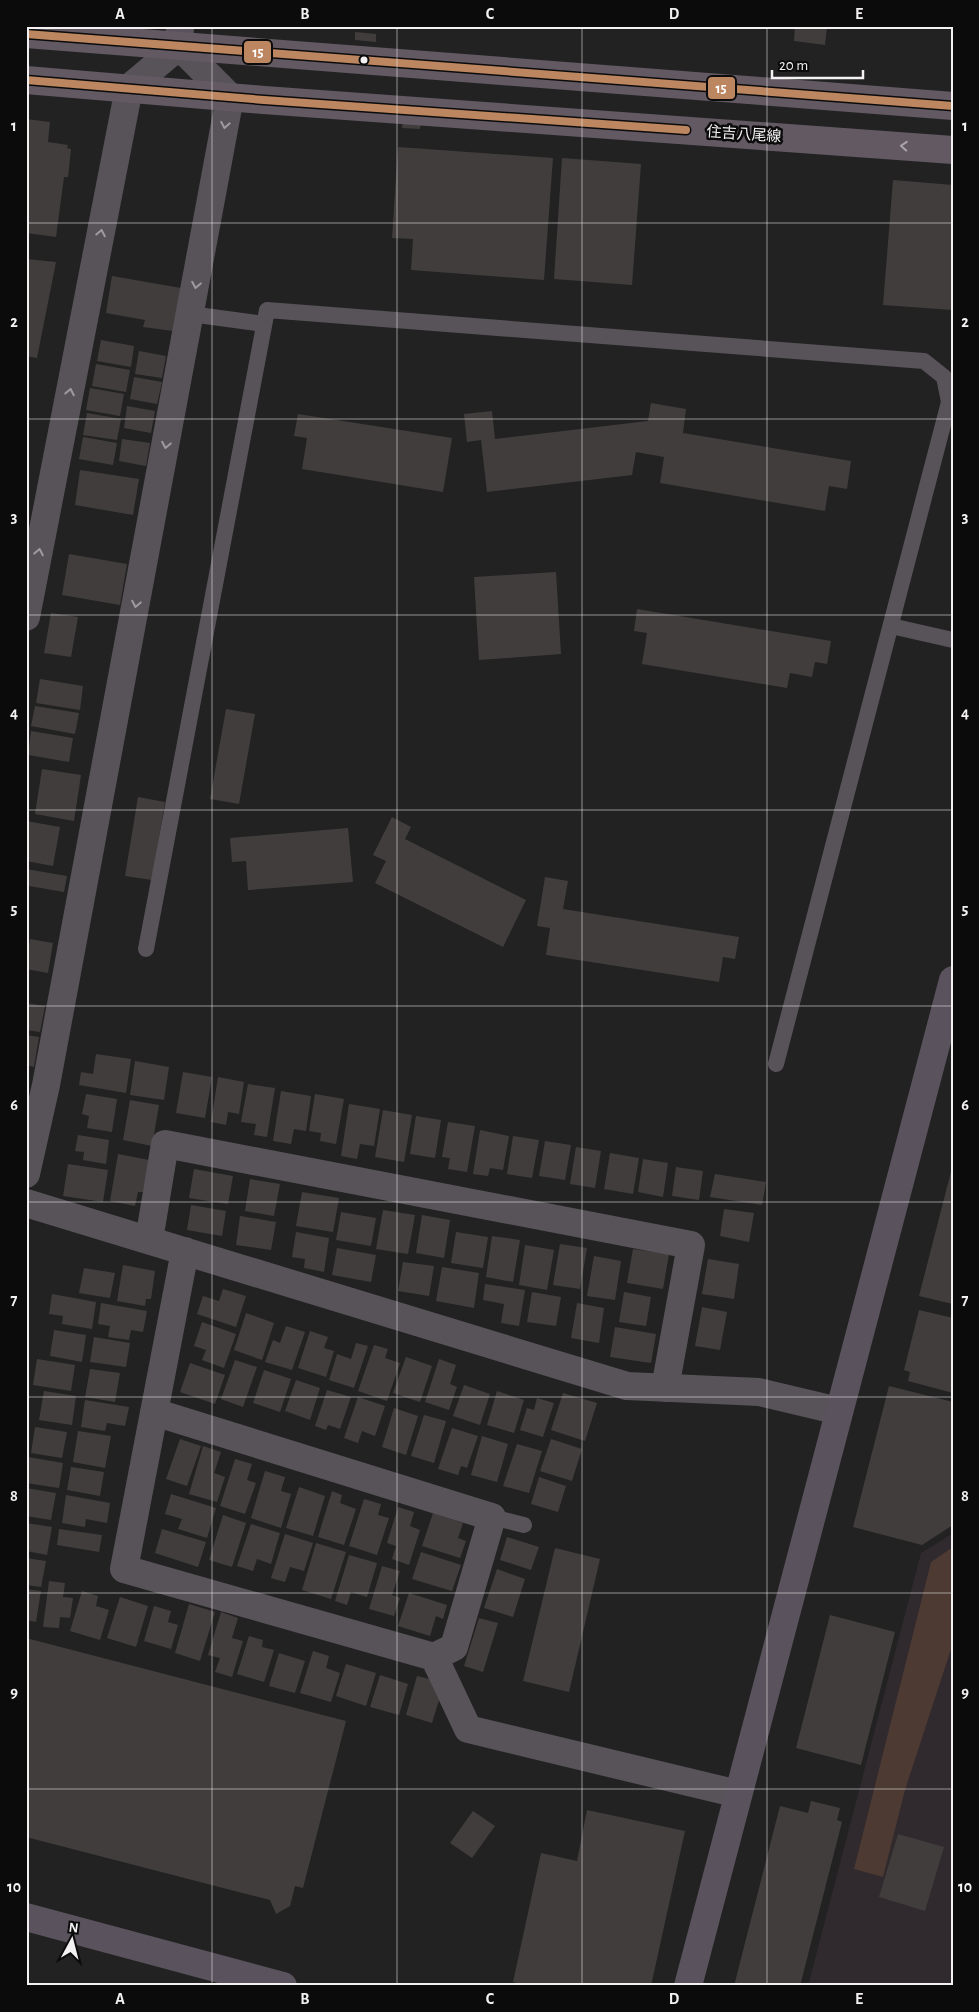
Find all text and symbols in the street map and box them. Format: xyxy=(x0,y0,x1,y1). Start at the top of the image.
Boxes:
text: A xyxy=(115,6,125,22)
text: B xyxy=(300,6,310,22)
text: C xyxy=(486,6,495,22)
text: D xyxy=(669,6,680,22)
text: E xyxy=(855,6,863,22)
line badge: 15 xyxy=(243,40,272,64)
text: 15 xyxy=(252,46,264,60)
scale bar xyxy=(772,48,863,80)
unlabelled marker xyxy=(359,55,369,65)
text: 20 m xyxy=(779,58,808,73)
line badge: 15 xyxy=(707,76,736,100)
text: 15 xyxy=(715,82,727,96)
text: 1 xyxy=(11,118,17,134)
text: 1 xyxy=(962,118,968,134)
one-way arrow xyxy=(221,121,231,130)
street label: 住吉八尾線 xyxy=(706,123,782,145)
one-way arrow xyxy=(900,141,908,152)
one-way arrow xyxy=(95,229,105,237)
one-way arrow xyxy=(191,280,201,289)
text: 2 xyxy=(10,314,18,330)
text: 2 xyxy=(961,314,969,330)
one-way arrow xyxy=(64,388,74,397)
one-way arrow xyxy=(161,440,171,449)
text: 3 xyxy=(11,509,18,525)
text: 3 xyxy=(962,509,969,525)
one-way arrow xyxy=(33,548,44,556)
one-way arrow xyxy=(131,600,142,609)
text: 4 xyxy=(10,705,18,721)
text: 4 xyxy=(961,705,969,721)
text: 5 xyxy=(11,901,18,917)
text: 5 xyxy=(962,901,969,917)
text: 6 xyxy=(10,1097,18,1113)
text: 6 xyxy=(961,1097,969,1113)
text: 7 xyxy=(11,1292,18,1308)
text: 7 xyxy=(962,1292,969,1308)
text: 8 xyxy=(10,1488,18,1504)
text: 8 xyxy=(961,1488,969,1504)
text: 9 xyxy=(10,1684,18,1700)
text: 9 xyxy=(961,1684,969,1700)
text: 10 xyxy=(7,1879,21,1895)
text: 10 xyxy=(958,1879,972,1895)
north arrow xyxy=(48,1914,98,1964)
text: N xyxy=(68,1921,79,1936)
text: A xyxy=(115,1991,125,2007)
text: B xyxy=(300,1991,310,2007)
text: C xyxy=(486,1991,495,2007)
text: D xyxy=(669,1991,680,2007)
text: E xyxy=(855,1991,863,2007)

